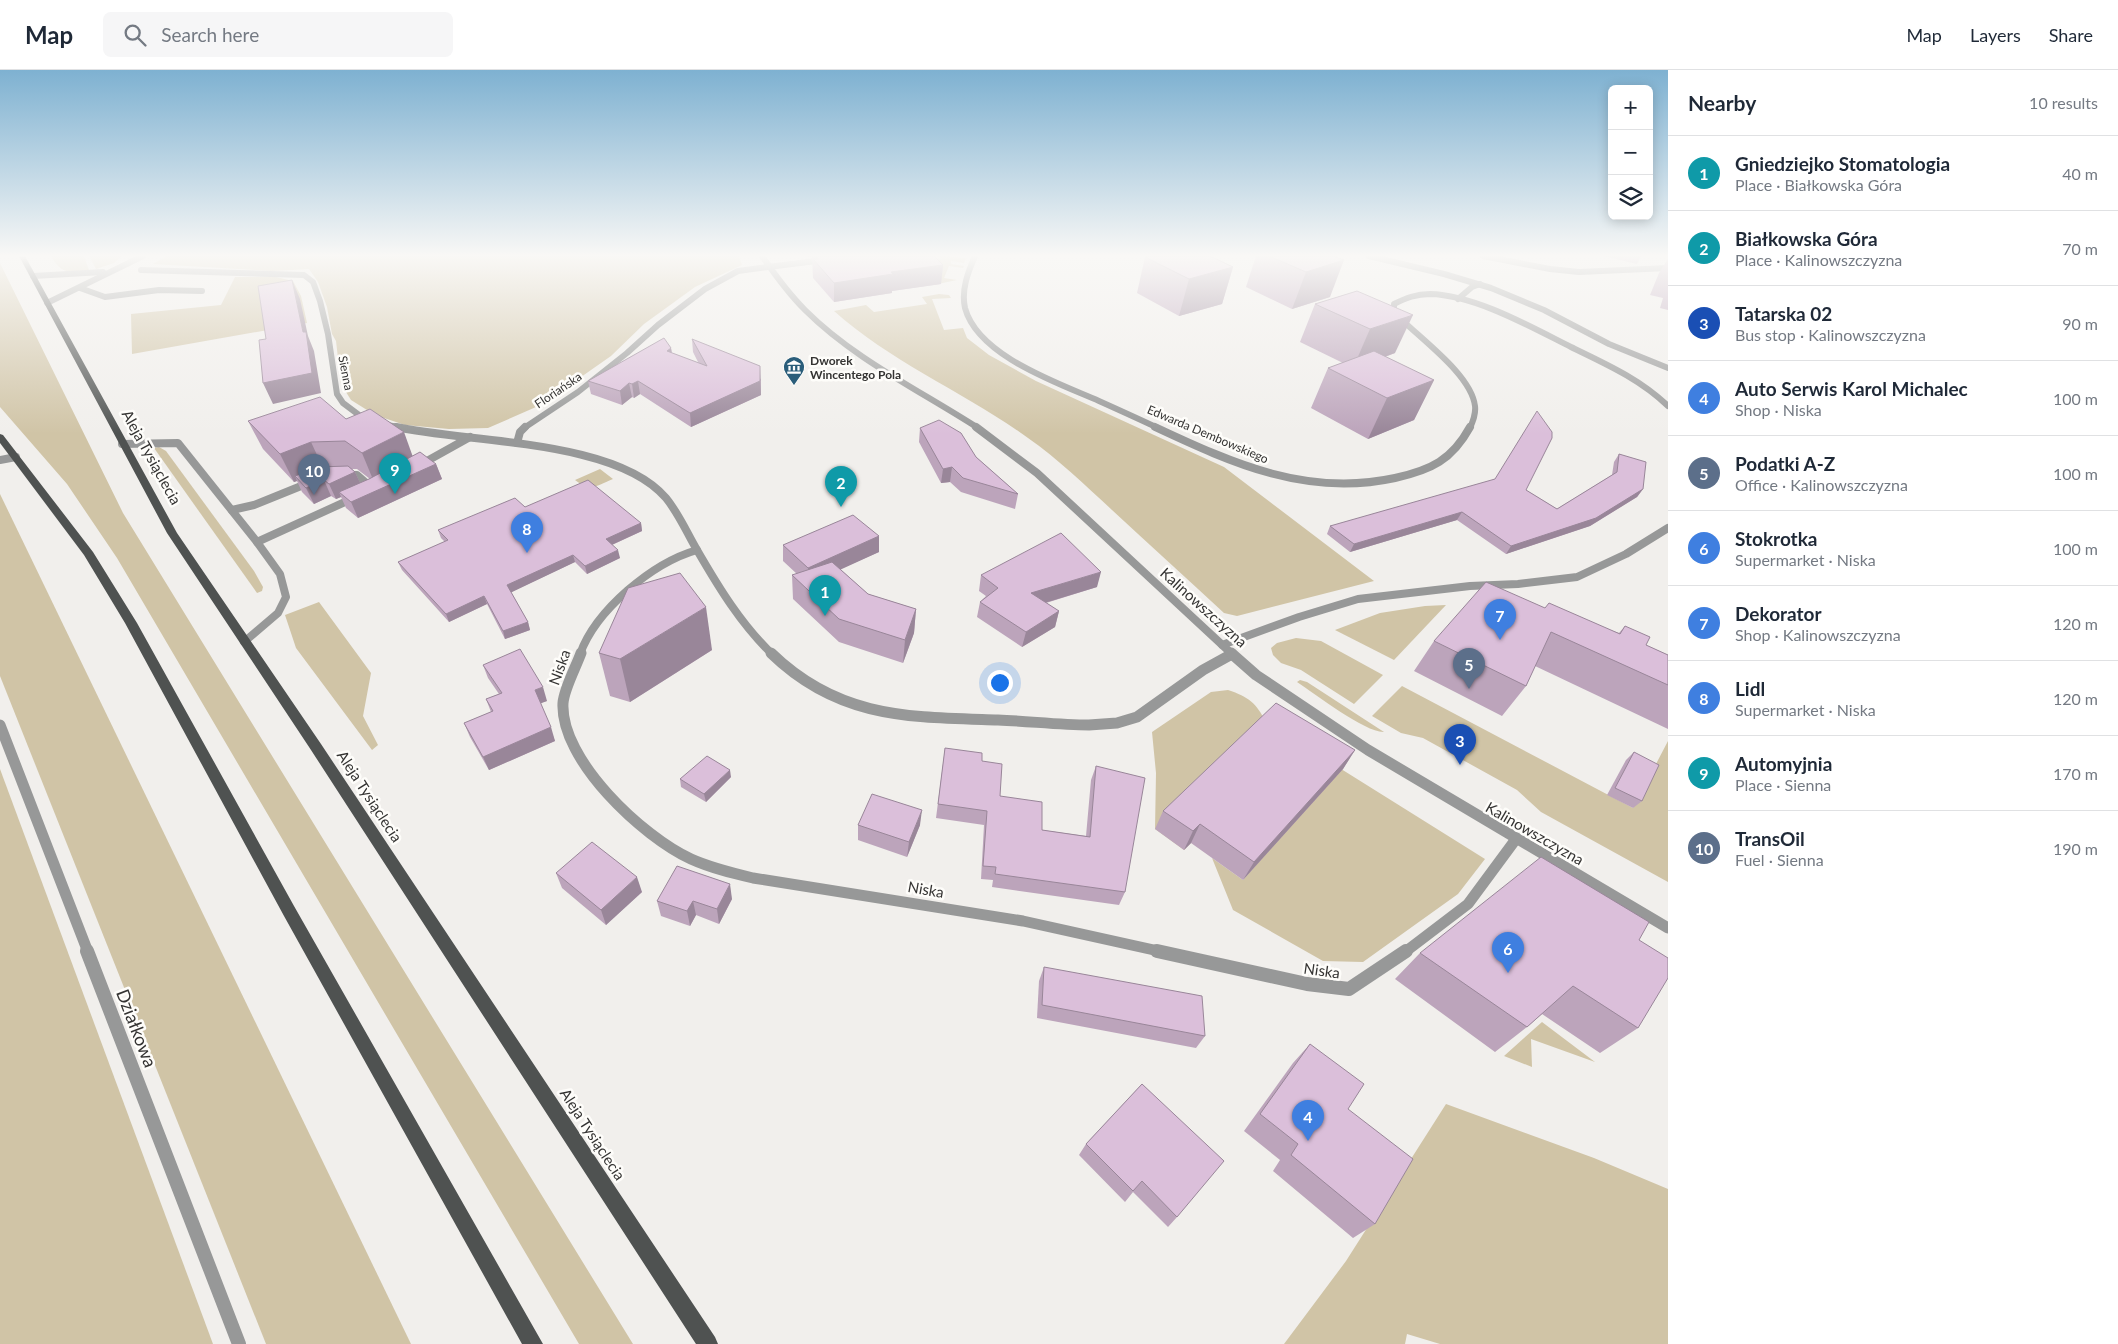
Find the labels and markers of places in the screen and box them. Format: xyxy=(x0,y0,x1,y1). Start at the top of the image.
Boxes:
place label: Dworek Wincentego Pola xyxy=(810,353,901,382)
museum icon: Dworek Wincentego Pola xyxy=(782,355,806,386)
pin: 9 xyxy=(379,453,411,494)
pin: 10 xyxy=(298,454,330,495)
pin: 2 xyxy=(825,466,857,507)
pin: 8 xyxy=(511,512,543,553)
pin: 1 xyxy=(809,575,841,616)
pin: 7 xyxy=(1484,599,1516,640)
pin: 5 xyxy=(1453,648,1485,689)
pin: 3 xyxy=(1444,724,1476,765)
pin: 6 xyxy=(1492,932,1524,973)
pin: 4 xyxy=(1292,1100,1324,1141)

